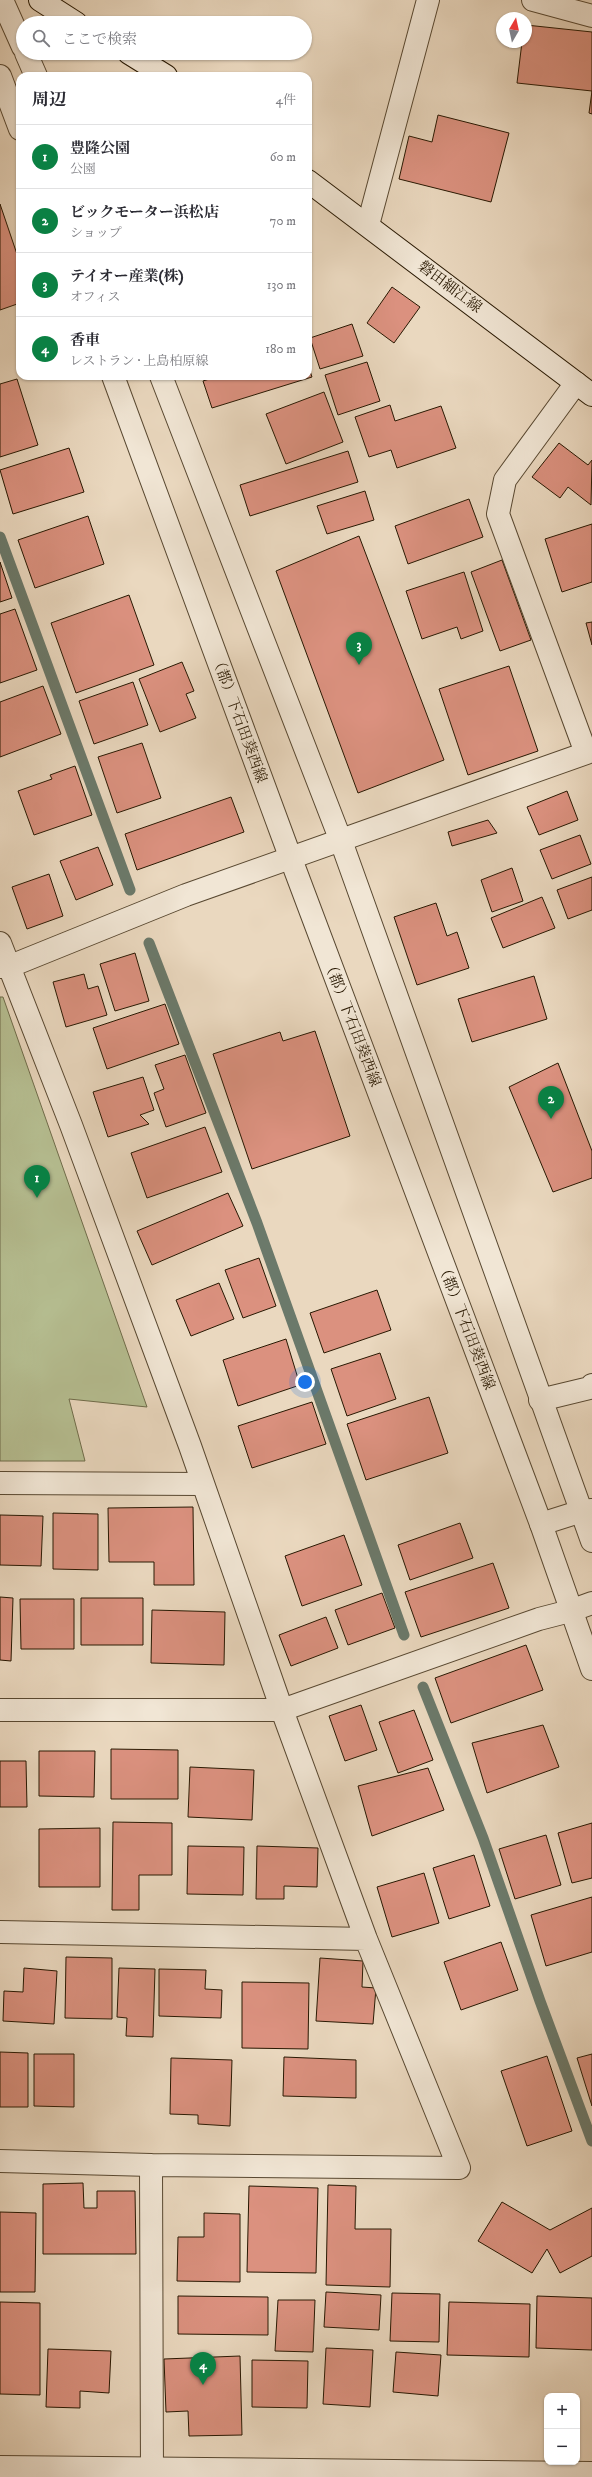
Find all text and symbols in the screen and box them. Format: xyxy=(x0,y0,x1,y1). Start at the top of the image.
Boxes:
north arrow xyxy=(496,12,532,48)
search box xyxy=(16,16,312,60)
icon: search xyxy=(30,27,52,49)
text: ここで検索 xyxy=(62,30,137,49)
text: 周辺 xyxy=(32,89,66,111)
text: 4件 xyxy=(276,92,296,108)
text: 豊隆公園 xyxy=(70,139,130,158)
text: 1 xyxy=(43,149,47,165)
text: 60 m xyxy=(270,149,296,165)
text: 公園 xyxy=(70,161,96,177)
text: ビックモーター浜松店 xyxy=(70,203,219,222)
text: 2 xyxy=(42,213,48,229)
text: 70 m xyxy=(270,213,296,229)
text: ショップ xyxy=(70,225,122,241)
street label: 磐田細江線 xyxy=(414,257,486,317)
text: テイオー産業(株) xyxy=(70,267,184,286)
text: 3 xyxy=(43,277,47,293)
text: 130 m xyxy=(267,277,296,293)
text: オフィス xyxy=(70,289,121,305)
text: 香車 xyxy=(70,331,100,350)
text: 4 xyxy=(41,341,49,357)
text: 180 m xyxy=(265,341,296,357)
text: レストラン · 上島柏原線 xyxy=(70,353,208,369)
pin: 3 xyxy=(346,632,372,665)
street label: （都）下石田葵西線 xyxy=(207,652,271,786)
street label: （都）下石田葵西線 xyxy=(319,957,385,1089)
pin: 2 xyxy=(538,1086,564,1119)
pin: 1 xyxy=(24,1165,50,1198)
street label: （都）下石田葵西線 xyxy=(433,1260,499,1392)
your location xyxy=(295,1372,315,1392)
pin: 4 xyxy=(190,2352,216,2385)
map controls xyxy=(544,2393,580,2465)
button: + xyxy=(544,2393,580,2429)
button: − xyxy=(544,2429,580,2465)

